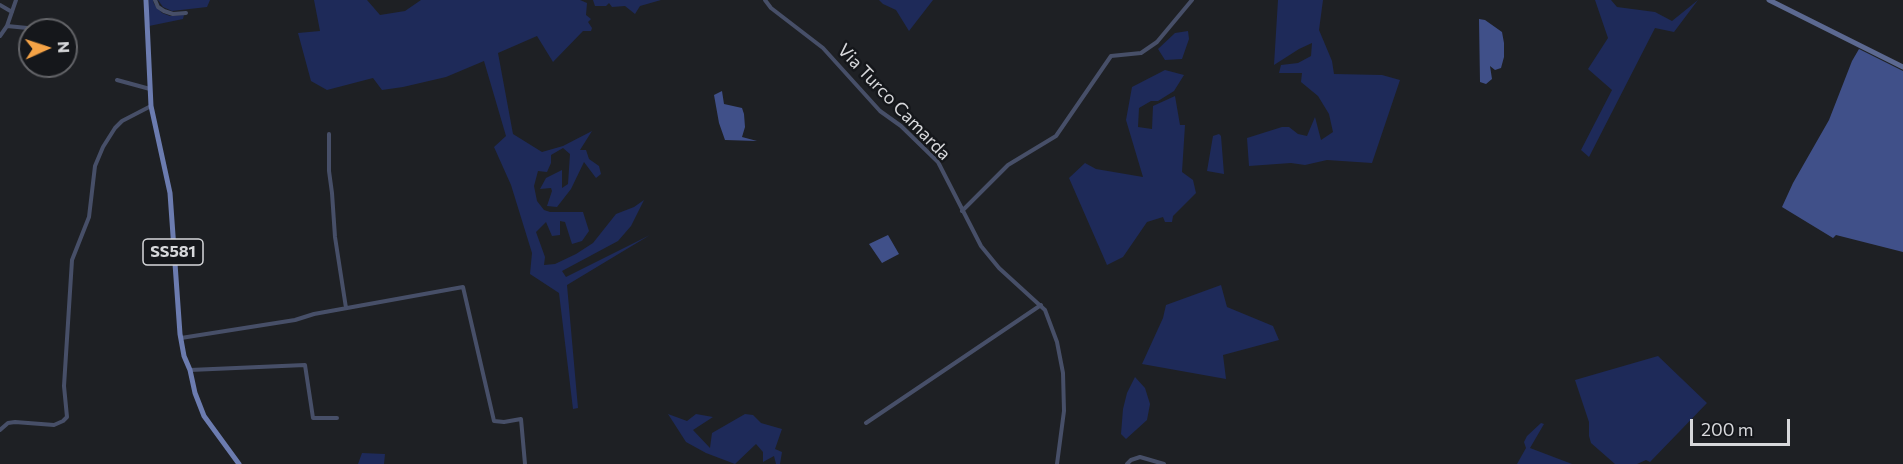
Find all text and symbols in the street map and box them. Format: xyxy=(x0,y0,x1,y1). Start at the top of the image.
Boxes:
north arrow xyxy=(18,18,78,78)
street label: Via Turco Camarda xyxy=(833,39,955,165)
text: N xyxy=(55,41,74,54)
road number: SS581 xyxy=(143,239,203,265)
scale bar xyxy=(1693,407,1794,445)
text: 200 m xyxy=(1701,418,1754,440)

